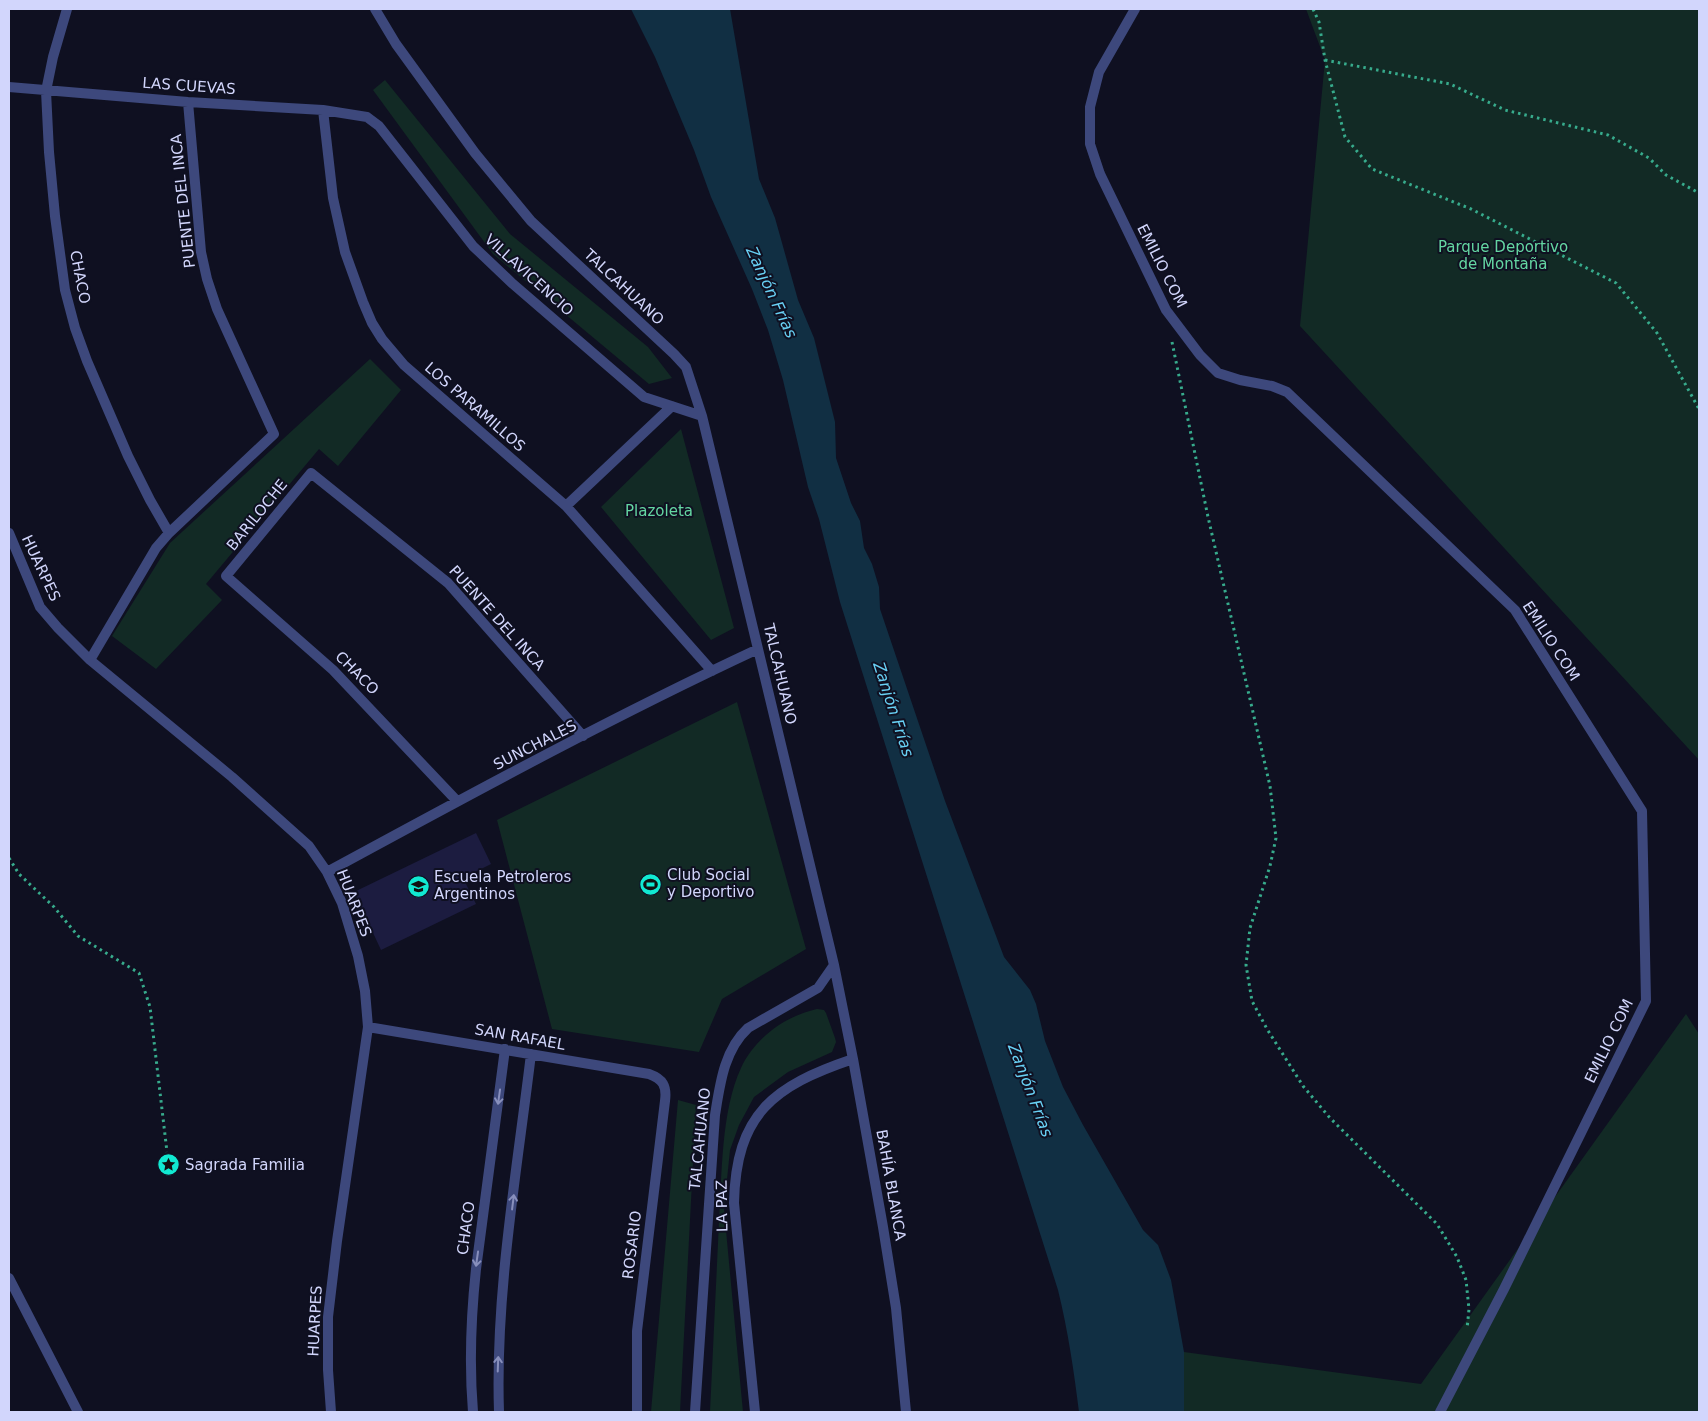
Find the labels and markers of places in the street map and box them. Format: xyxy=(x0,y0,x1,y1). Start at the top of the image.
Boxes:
place label: Club Social y Deportivo xyxy=(667,866,754,901)
place label: Escuela Petroleros Argentinos xyxy=(434,868,571,903)
sports icon: Club Social y Deportivo xyxy=(639,872,663,896)
school or university icon: Escuela Petroleros Argentinos xyxy=(406,874,430,898)
place icon: Sagrada Familia xyxy=(157,1153,181,1177)
place label: Sagrada Familia xyxy=(185,1156,305,1174)

